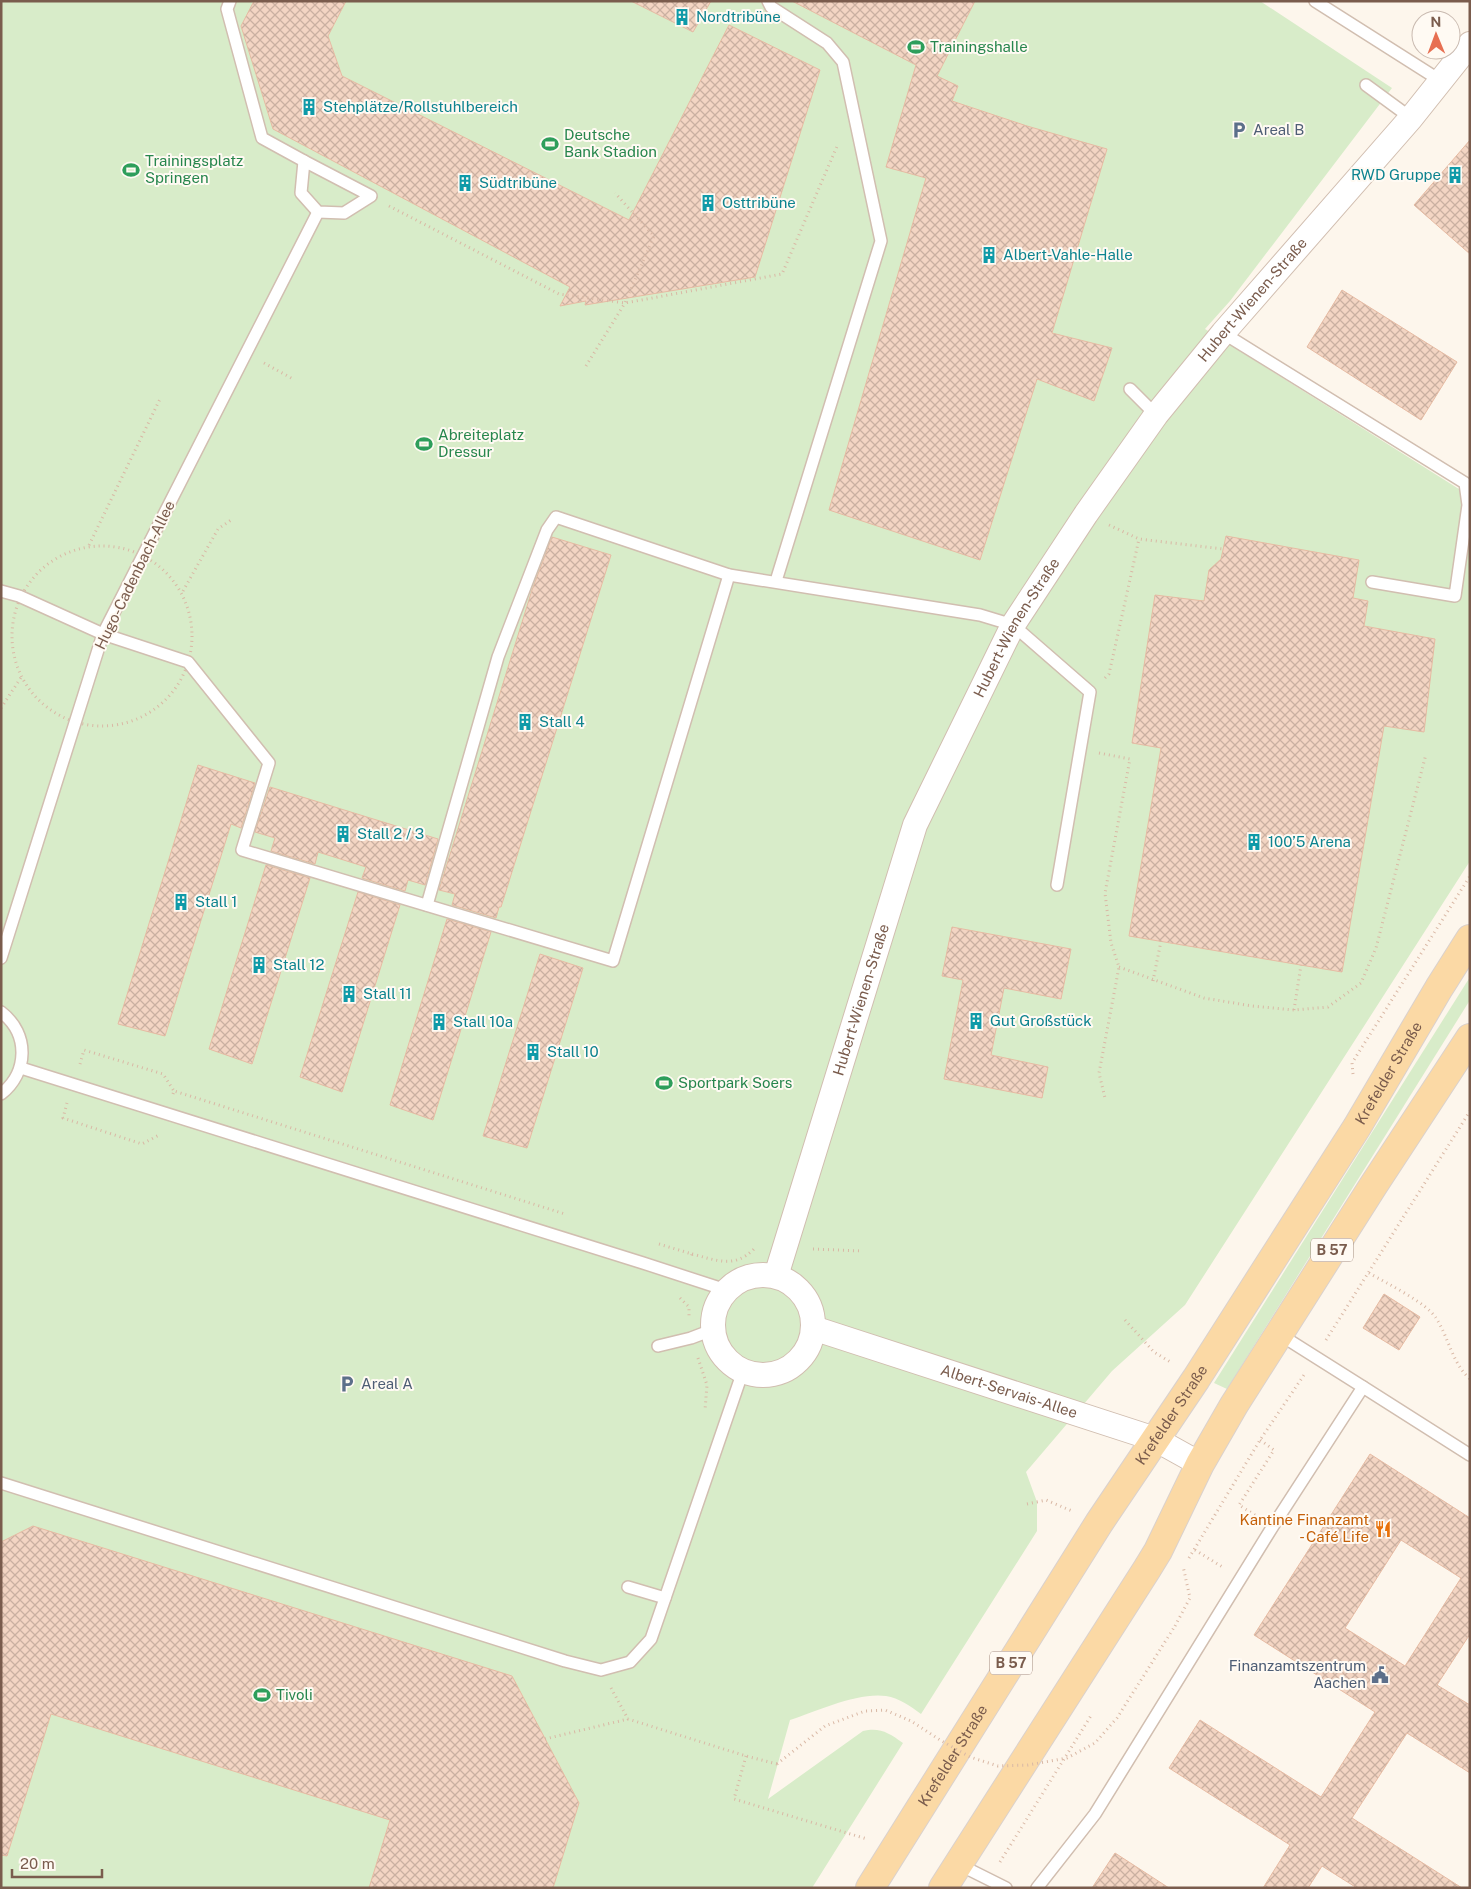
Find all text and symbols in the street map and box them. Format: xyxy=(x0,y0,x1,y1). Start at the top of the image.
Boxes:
building icon: Nordtribüne xyxy=(672,7,692,27)
place label: Nordtribüne xyxy=(696,8,781,25)
north arrow xyxy=(1411,10,1461,60)
text: N xyxy=(1430,14,1441,30)
sports icon: Trainingshalle xyxy=(906,37,926,57)
place label: Trainingshalle xyxy=(930,38,1028,55)
building icon: Stehplätze/Rollstuhlbereich xyxy=(299,97,319,117)
place label: Stehplätze/Rollstuhlbereich xyxy=(323,98,518,115)
parking icon: Areal B xyxy=(1229,120,1249,140)
place label: Areal B xyxy=(1253,121,1304,138)
place label: Deutsche Bank Stadion xyxy=(564,126,657,160)
sports icon: Deutsche Bank Stadion xyxy=(540,134,560,154)
place label: Trainingsplatz Springen xyxy=(145,152,243,186)
sports icon: Trainingsplatz Springen xyxy=(121,160,141,180)
building icon: RWD Gruppe xyxy=(1445,165,1465,185)
place label: RWD Gruppe xyxy=(1351,166,1441,183)
building icon: Südtribüne xyxy=(455,173,475,193)
place label: Südtribüne xyxy=(479,174,557,191)
building icon: Osttribüne xyxy=(698,193,718,213)
place label: Osttribüne xyxy=(722,194,796,211)
street label: Hubert-Wienen-Straße xyxy=(1194,234,1310,365)
building icon: Albert-Vahle-Halle xyxy=(979,245,999,265)
place label: Albert-Vahle-Halle xyxy=(1003,246,1133,263)
place label: Abreiteplatz Dressur xyxy=(438,426,524,460)
sports icon: Abreiteplatz Dressur xyxy=(414,434,434,454)
street label: Hugo-Cadenbach-Allee xyxy=(91,498,178,652)
street label: Hubert-Wienen-Straße xyxy=(970,555,1063,700)
building icon: Stall 4 xyxy=(515,712,535,732)
place label: Stall 4 xyxy=(539,713,585,730)
building icon: Stall 2 / 3 xyxy=(333,824,353,844)
place label: Stall 2 / 3 xyxy=(357,825,424,842)
building icon: 100’5 Arena xyxy=(1244,832,1264,852)
place label: 100’5 Arena xyxy=(1268,833,1351,850)
building icon: Stall 1 xyxy=(171,892,191,912)
place label: Stall 1 xyxy=(195,893,237,910)
street label: Hubert-Wienen-Straße xyxy=(829,922,892,1078)
building icon: Stall 12 xyxy=(249,955,269,975)
place label: Stall 12 xyxy=(273,956,324,973)
building icon: Stall 11 xyxy=(339,984,359,1004)
place label: Stall 11 xyxy=(363,985,412,1002)
building icon: Gut Großstück xyxy=(966,1011,986,1031)
building icon: Stall 10a xyxy=(429,1012,449,1032)
place label: Gut Großstück xyxy=(990,1012,1092,1029)
place label: Stall 10a xyxy=(453,1013,513,1030)
street label: Krefelder Straße xyxy=(1351,1018,1425,1127)
building icon: Stall 10 xyxy=(523,1042,543,1062)
place label: Stall 10 xyxy=(547,1043,599,1060)
sports icon: Sportpark Soers xyxy=(654,1073,674,1093)
place label: Sportpark Soers xyxy=(678,1074,792,1091)
road number: B 57 xyxy=(1311,1238,1353,1262)
street label: Albert-Servais-Allee xyxy=(939,1361,1080,1421)
street label: Krefelder Straße xyxy=(1132,1362,1211,1468)
parking icon: Areal A xyxy=(337,1374,357,1394)
place label: Areal A xyxy=(361,1375,413,1392)
place label: Kantine Finanzamt - Café Life xyxy=(1240,1511,1369,1545)
restaurant icon: Kantine Finanzamt - Café Life xyxy=(1373,1519,1393,1539)
road number: B 57 xyxy=(990,1652,1032,1675)
place label: Finanzamtszentrum Aachen xyxy=(1229,1657,1366,1691)
public building icon: Finanzamtszentrum Aachen xyxy=(1370,1665,1390,1685)
sports icon: Tivoli xyxy=(252,1685,272,1705)
place label: Tivoli xyxy=(276,1686,313,1703)
street label: Krefelder Straße xyxy=(914,1702,991,1809)
scale bar xyxy=(12,1846,102,1878)
text: 20 m xyxy=(20,1855,55,1872)

